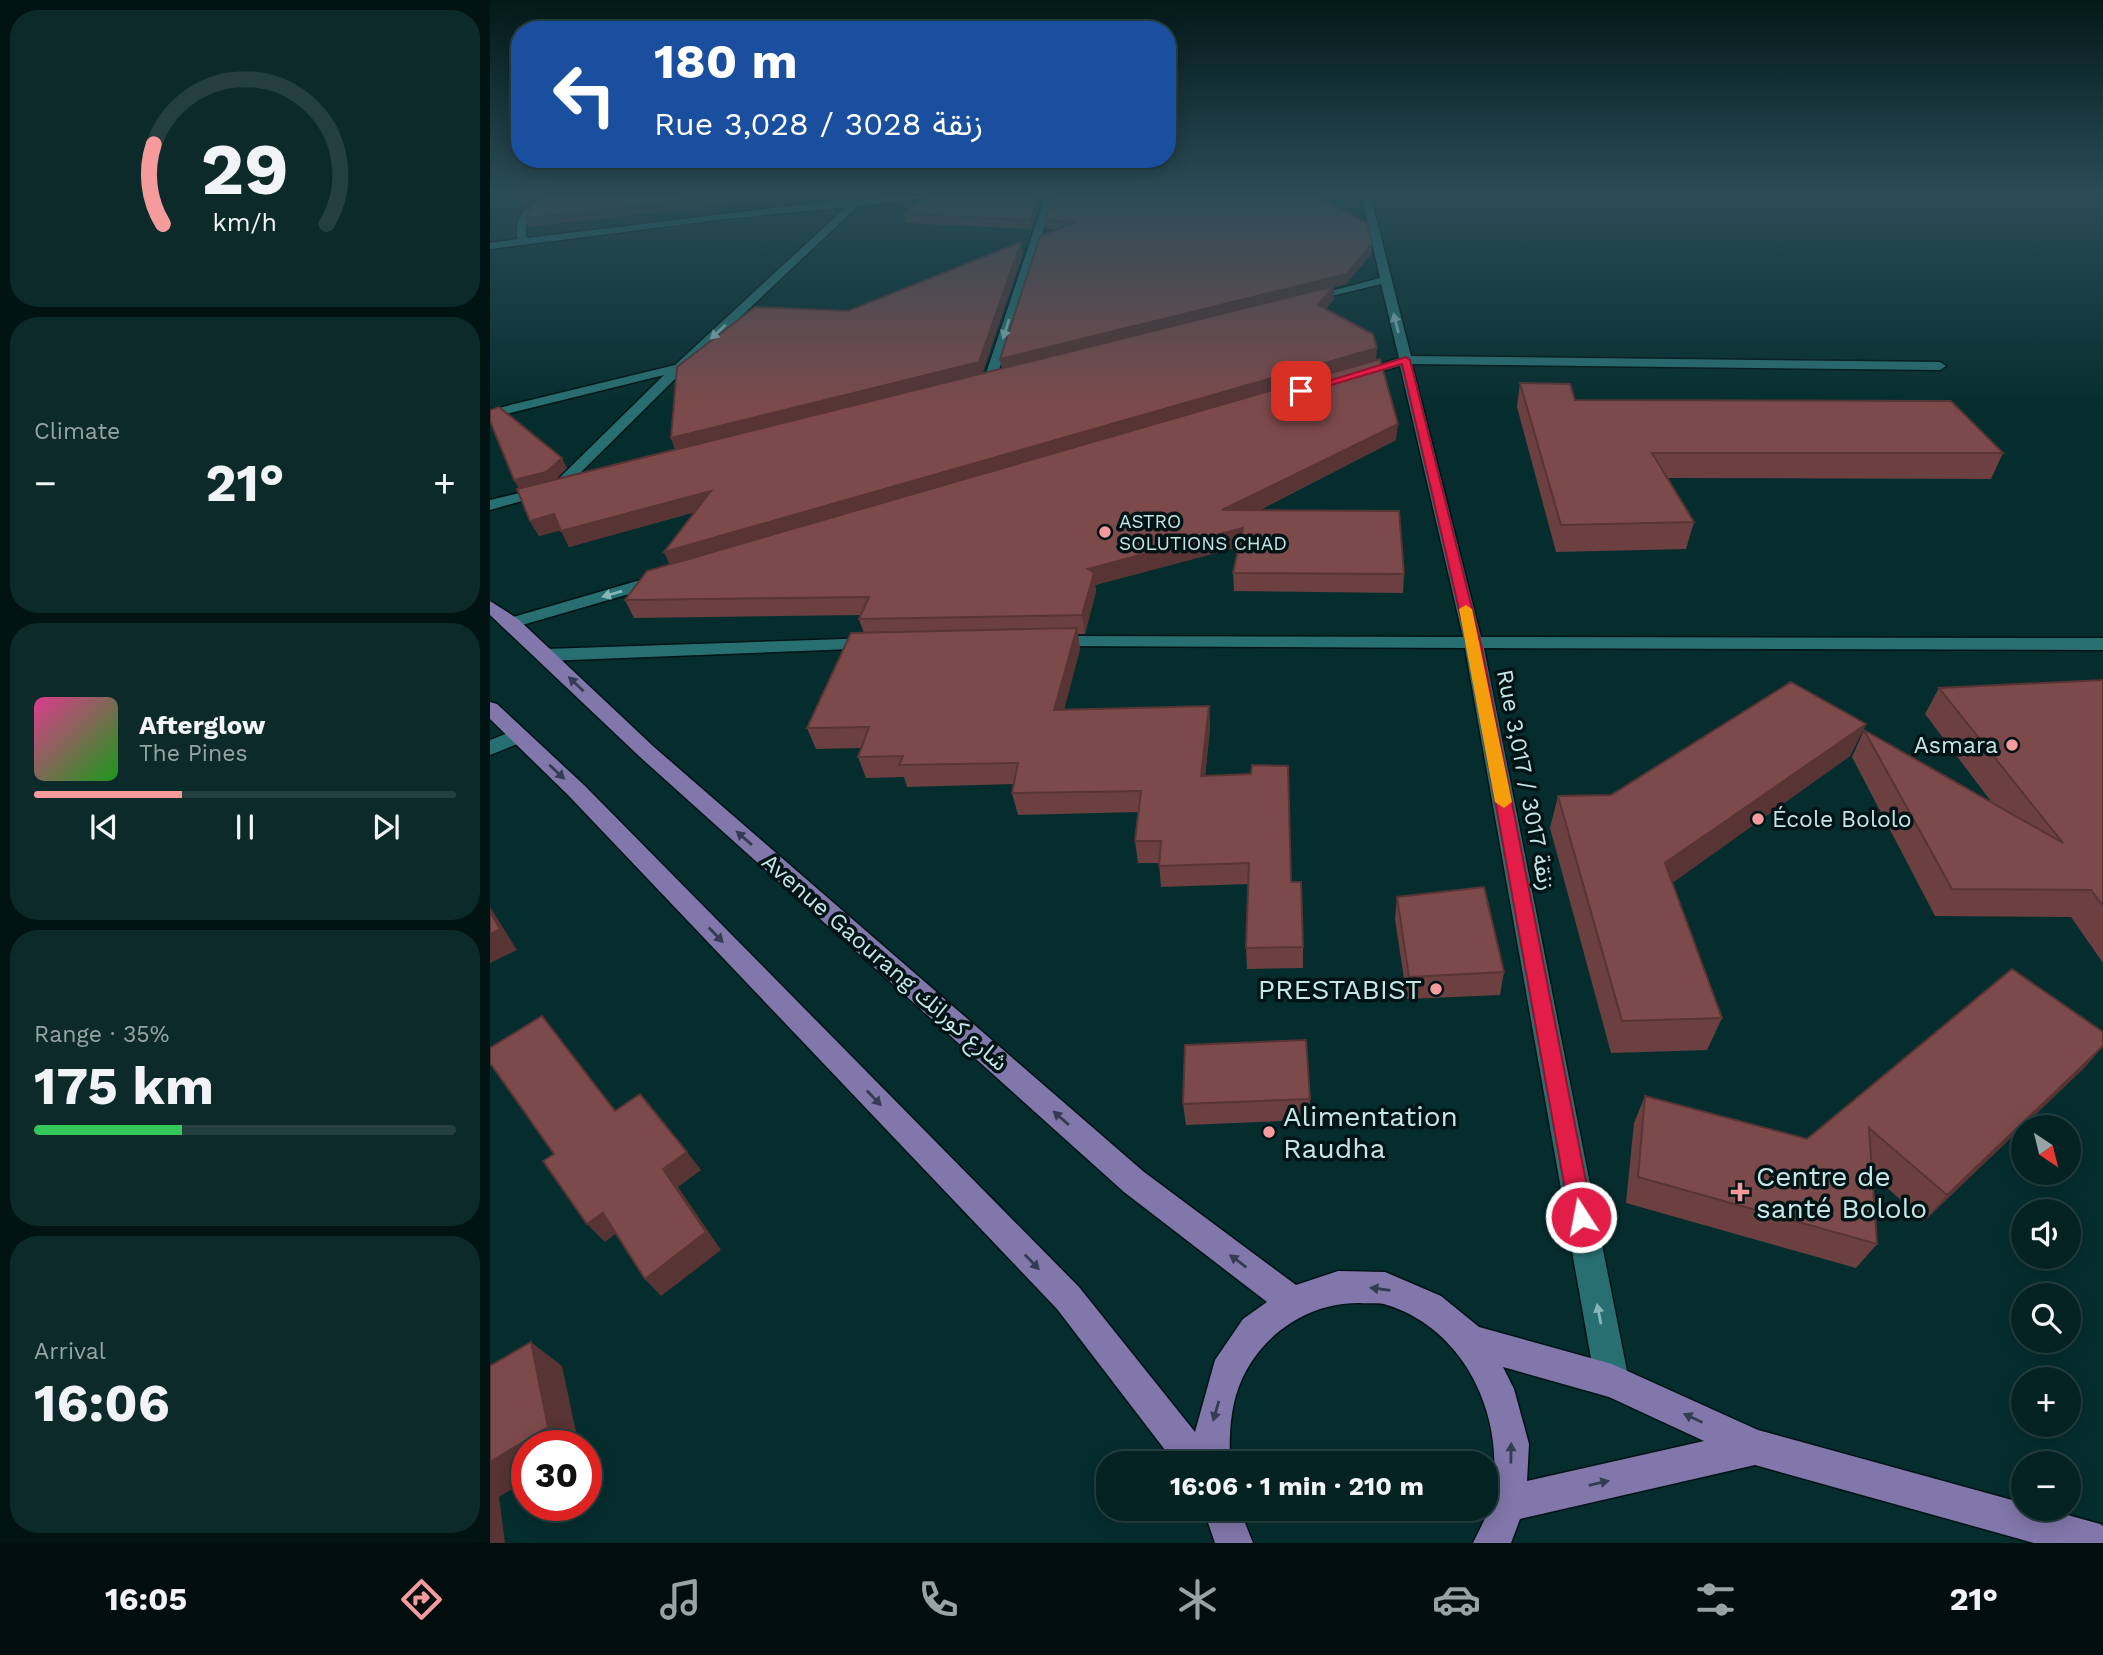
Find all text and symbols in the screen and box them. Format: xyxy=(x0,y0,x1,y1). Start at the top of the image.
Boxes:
text: 180 m xyxy=(654,32,798,90)
icon: left xyxy=(539,49,630,140)
text: Rue 3,028 / زنقة 3028 xyxy=(654,105,983,143)
text: 29 xyxy=(201,127,289,213)
text: km/h xyxy=(213,208,277,237)
one-way arrow xyxy=(1390,312,1401,334)
one-way arrow xyxy=(1001,319,1011,340)
one-way arrow xyxy=(709,324,727,340)
pin xyxy=(1271,361,1331,421)
icon: arrive xyxy=(1282,372,1320,410)
text: Climate xyxy=(34,418,120,445)
text: 21° xyxy=(205,453,285,514)
text: − xyxy=(34,461,57,505)
text: + xyxy=(433,461,456,505)
place label: ASTRO SOLUTIONS CHAD xyxy=(1119,510,1287,555)
marker: ASTRO SOLUTIONS CHAD xyxy=(1097,524,1113,540)
one-way arrow xyxy=(601,589,622,599)
street label: Rue 3,017 / زنقة 3017 xyxy=(1491,667,1560,893)
one-way arrow xyxy=(568,677,585,693)
text: Afterglow xyxy=(139,710,265,740)
place label: Asmara xyxy=(1914,732,1998,759)
marker: Asmara xyxy=(2004,737,2020,753)
text: The Pines xyxy=(139,740,248,767)
one-way arrow xyxy=(548,764,566,780)
place label: École Bololo xyxy=(1772,806,1912,833)
icon: previous xyxy=(85,808,123,846)
icon: pause xyxy=(226,808,264,846)
icon: next xyxy=(367,808,405,846)
marker: École Bololo xyxy=(1750,811,1766,827)
one-way arrow xyxy=(735,830,753,846)
street label: Avenue Gaourang شارع كورانك xyxy=(754,848,1013,1079)
one-way arrow xyxy=(708,926,725,943)
place label: PRESTABIST xyxy=(1258,973,1422,1006)
marker: PRESTABIST xyxy=(1428,981,1444,997)
text: Range · 35% xyxy=(34,1021,169,1048)
text: 175 km xyxy=(34,1056,214,1117)
one-way arrow xyxy=(866,1089,882,1106)
place label: Alimentation Raudha xyxy=(1283,1100,1458,1165)
one-way arrow xyxy=(1053,1111,1070,1126)
north arrow xyxy=(2011,1115,2081,1185)
map controls xyxy=(2011,1115,2081,1521)
marker: Alimentation Raudha xyxy=(1261,1124,1277,1140)
place label: Centre de santé Bololo xyxy=(1756,1160,1927,1225)
position arrow xyxy=(1544,1180,1618,1254)
marker: Centre de santé Bololo xyxy=(1730,1182,1750,1202)
button: sound xyxy=(2011,1199,2081,1269)
one-way arrow xyxy=(1024,1253,1041,1270)
one-way arrow xyxy=(1230,1253,1248,1268)
one-way arrow xyxy=(1369,1283,1391,1294)
button: search xyxy=(2011,1283,2081,1353)
one-way arrow xyxy=(1593,1303,1604,1325)
text: Arrival xyxy=(34,1338,106,1365)
button: + xyxy=(2011,1367,2081,1437)
text: 16:06 xyxy=(34,1373,170,1434)
one-way arrow xyxy=(1210,1400,1221,1422)
one-way arrow xyxy=(1683,1412,1704,1423)
speed limit sign: 30 xyxy=(511,1430,602,1521)
one-way arrow xyxy=(1505,1442,1516,1464)
button: − xyxy=(2011,1451,2081,1521)
text: 16:06 · 1 min · 210 m xyxy=(1170,1471,1424,1501)
one-way arrow xyxy=(1588,1477,1610,1488)
icon: directions xyxy=(397,1575,446,1624)
icon: music xyxy=(656,1575,705,1624)
icon: phone xyxy=(914,1575,963,1624)
icon: climate xyxy=(1173,1575,1222,1624)
icon: car xyxy=(1432,1575,1481,1624)
icon: filters xyxy=(1691,1575,1740,1624)
text: 16:05 xyxy=(105,1580,187,1618)
text: 21° xyxy=(1949,1580,1998,1618)

